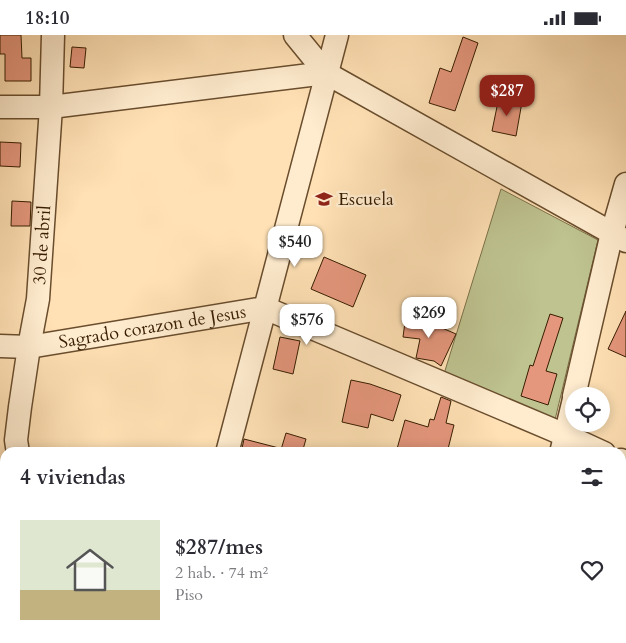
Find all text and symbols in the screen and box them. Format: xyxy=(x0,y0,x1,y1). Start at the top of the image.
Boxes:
text: 18:10 xyxy=(25,5,69,31)
pin: $287 xyxy=(477,74,537,117)
text: $287 xyxy=(491,80,523,102)
place label: Escuela xyxy=(338,187,394,212)
school or university icon: Escuela xyxy=(314,189,334,209)
street label: 30 de abril xyxy=(27,204,57,286)
pin: $540 xyxy=(265,225,325,268)
text: $540 xyxy=(279,231,311,253)
pin: $269 xyxy=(399,297,459,339)
street label: Sagrado corazon de Jesus xyxy=(57,299,248,355)
text: $269 xyxy=(413,302,445,324)
pin: $576 xyxy=(277,303,337,346)
text: $576 xyxy=(291,309,323,331)
map controls xyxy=(565,387,610,432)
button: locate xyxy=(565,387,610,432)
text: 4 viviendas xyxy=(20,463,126,492)
icon: filters xyxy=(578,463,606,491)
text: $287/mes xyxy=(175,533,263,562)
icon: home xyxy=(60,540,120,600)
icon: heart xyxy=(578,556,606,584)
text: 2 hab. · 74 m² xyxy=(175,562,268,584)
text: Piso xyxy=(175,584,203,606)

